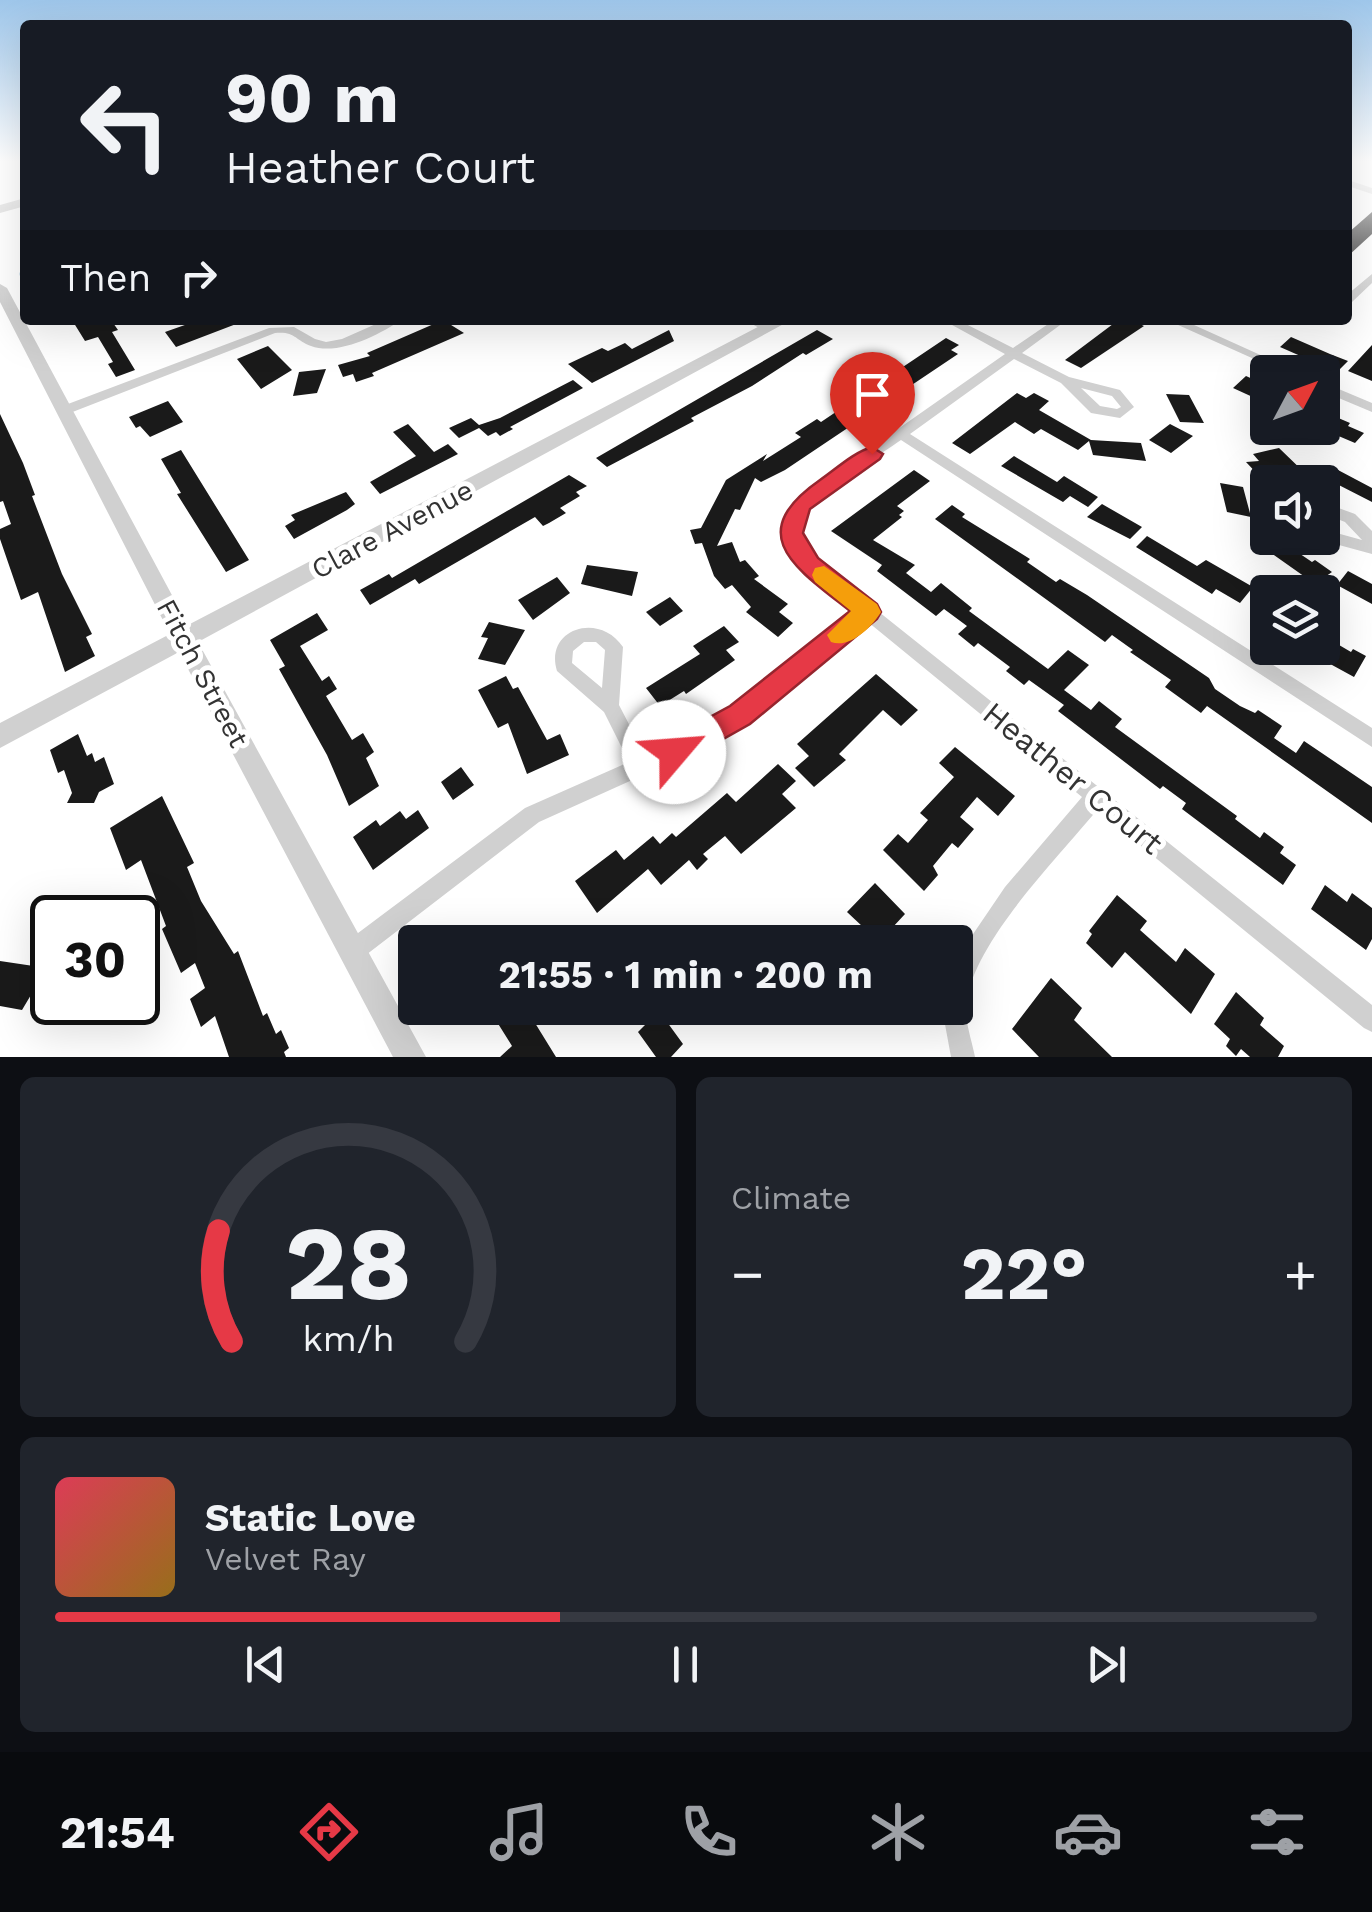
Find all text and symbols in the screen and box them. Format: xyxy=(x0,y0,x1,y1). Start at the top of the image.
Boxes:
text: 90 m xyxy=(225,57,399,139)
icon: left xyxy=(60,60,190,190)
text: Heather Court xyxy=(225,141,535,194)
icon: right xyxy=(171,250,226,305)
text: Then xyxy=(60,256,151,300)
pin xyxy=(830,352,915,455)
north arrow xyxy=(1250,355,1340,445)
map controls xyxy=(1250,355,1340,665)
icon: arrive xyxy=(845,367,900,422)
button: sound xyxy=(1250,465,1340,555)
street label: Clare Avenue xyxy=(306,473,479,586)
button: layers xyxy=(1250,575,1340,665)
street label: Fitch Street xyxy=(150,593,256,753)
street label: Heather Court xyxy=(975,694,1171,862)
position arrow xyxy=(622,700,726,804)
speed limit sign: 30 xyxy=(30,895,160,1025)
text: 21:55 · 1 min · 200 m xyxy=(498,953,873,997)
text: Climate xyxy=(731,1179,851,1217)
text: 28 xyxy=(284,1202,412,1324)
text: 22° xyxy=(961,1229,1087,1317)
text: − xyxy=(731,1242,764,1306)
text: + xyxy=(1284,1242,1317,1306)
text: km/h xyxy=(302,1318,394,1360)
text: Static Love xyxy=(205,1496,416,1540)
text: Velvet Ray xyxy=(205,1540,366,1578)
icon: previous xyxy=(238,1637,293,1692)
icon: pause xyxy=(658,1637,713,1692)
icon: next xyxy=(1079,1637,1134,1692)
icon: directions xyxy=(294,1797,364,1867)
icon: music xyxy=(484,1797,554,1867)
icon: phone xyxy=(674,1797,744,1867)
icon: climate xyxy=(863,1797,933,1867)
icon: car xyxy=(1053,1797,1123,1867)
icon: filters xyxy=(1242,1797,1312,1867)
text: 21:54 xyxy=(60,1806,175,1859)

